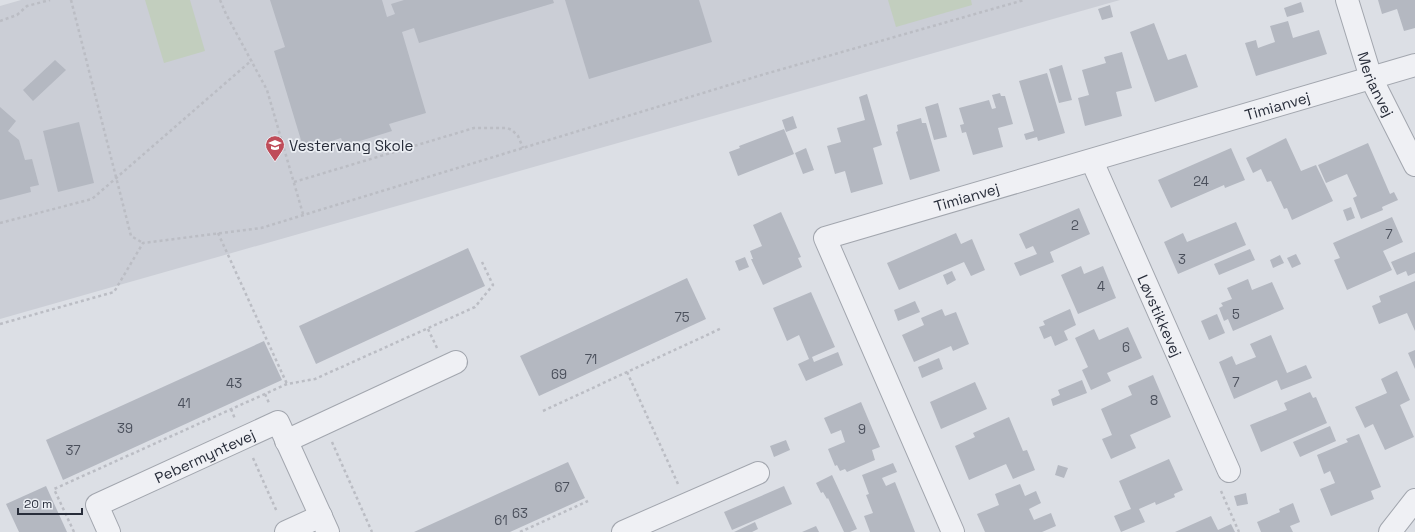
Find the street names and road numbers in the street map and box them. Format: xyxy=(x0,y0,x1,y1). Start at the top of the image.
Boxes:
street label: Merianvej xyxy=(1354,49,1398,120)
street label: Timianvej xyxy=(1242,87,1312,124)
street label: Timianvej xyxy=(932,178,1001,215)
street label: Løvstikkevej xyxy=(1134,271,1187,360)
street label: Pebermyntevej xyxy=(151,424,258,487)

